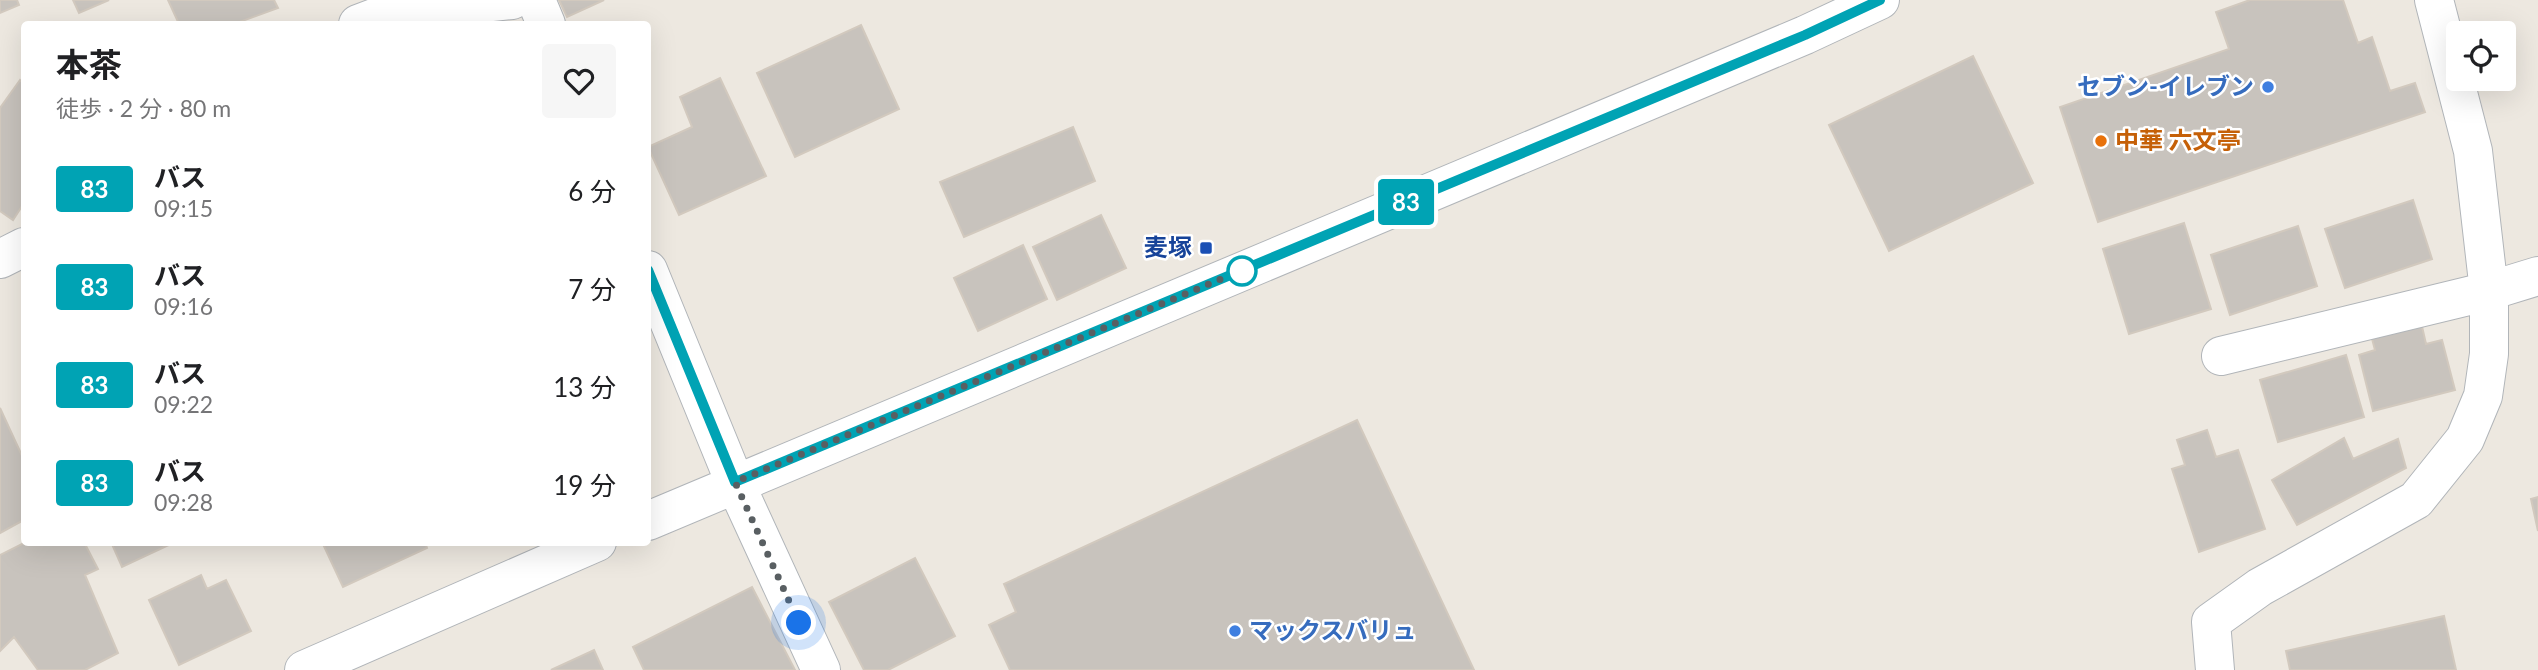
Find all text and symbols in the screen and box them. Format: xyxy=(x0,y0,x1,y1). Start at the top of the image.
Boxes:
map controls xyxy=(2446,21,2516,91)
button: locate xyxy=(2446,21,2516,91)
text: 本茶 xyxy=(56,44,122,84)
button: heart xyxy=(542,44,616,118)
place label: セブン-イレブン xyxy=(2077,71,2254,100)
marker: セブン-イレブン xyxy=(2260,79,2276,95)
text: 徒歩 · 2 分 · 80 m xyxy=(56,94,231,122)
place label: 中華 六文亭 xyxy=(2115,125,2241,154)
marker: 中華 六文亭 xyxy=(2093,133,2109,149)
text: バス xyxy=(154,161,206,193)
text: 83 xyxy=(81,174,108,203)
text: 6 分 xyxy=(568,175,616,207)
line badge: 83 xyxy=(1374,179,1438,225)
text: 83 xyxy=(1392,187,1420,216)
text: 09:15 xyxy=(154,194,213,222)
place label: 麦塚 xyxy=(1144,232,1192,261)
marker: 麦塚 xyxy=(1198,240,1214,256)
unlabelled marker xyxy=(1227,256,1257,286)
text: バス xyxy=(154,259,206,291)
text: 83 xyxy=(81,272,108,301)
text: 7 分 xyxy=(568,273,616,305)
text: 09:16 xyxy=(154,292,213,320)
text: バス xyxy=(154,357,206,389)
text: 83 xyxy=(81,370,108,399)
text: 13 分 xyxy=(553,371,616,403)
text: 09:22 xyxy=(154,390,213,418)
text: バス xyxy=(154,455,206,487)
text: 83 xyxy=(81,468,108,497)
text: 19 分 xyxy=(553,469,616,501)
text: 09:28 xyxy=(154,488,213,516)
your location xyxy=(781,605,816,640)
place label: マックスバリュ xyxy=(1249,615,1416,644)
marker: マックスバリュ xyxy=(1227,623,1243,639)

